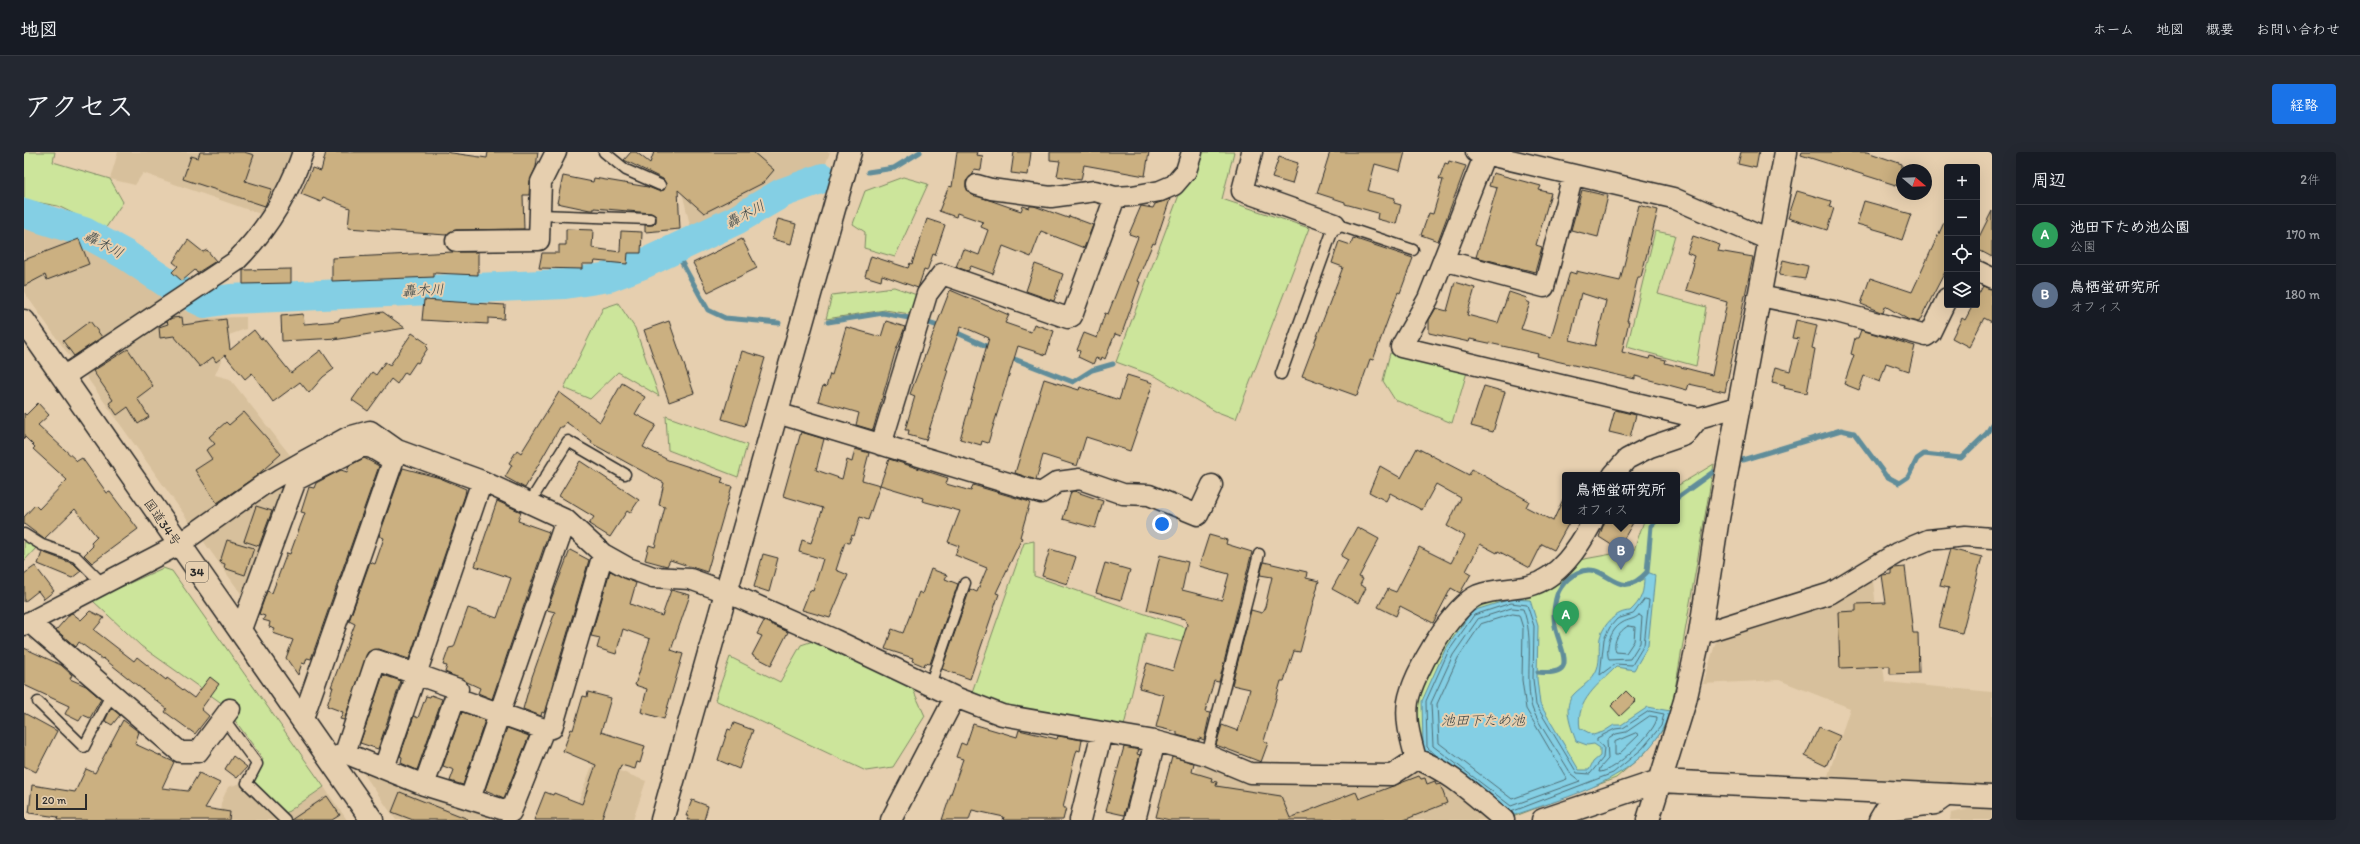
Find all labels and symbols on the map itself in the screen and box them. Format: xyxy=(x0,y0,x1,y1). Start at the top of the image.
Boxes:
north arrow xyxy=(1896,164,1932,200)
water label: 轟木川 xyxy=(723,197,768,232)
water label: 轟木川 xyxy=(81,227,126,262)
water label: 轟木川 xyxy=(402,281,444,300)
street label: 国道34号 xyxy=(141,496,184,549)
your location xyxy=(1152,514,1172,534)
pin: B xyxy=(1608,537,1634,570)
road number: 34 xyxy=(186,562,208,582)
pin: A xyxy=(1553,601,1579,634)
water label: 池田下ため池 xyxy=(1441,712,1526,729)
scale bar xyxy=(36,792,87,811)

